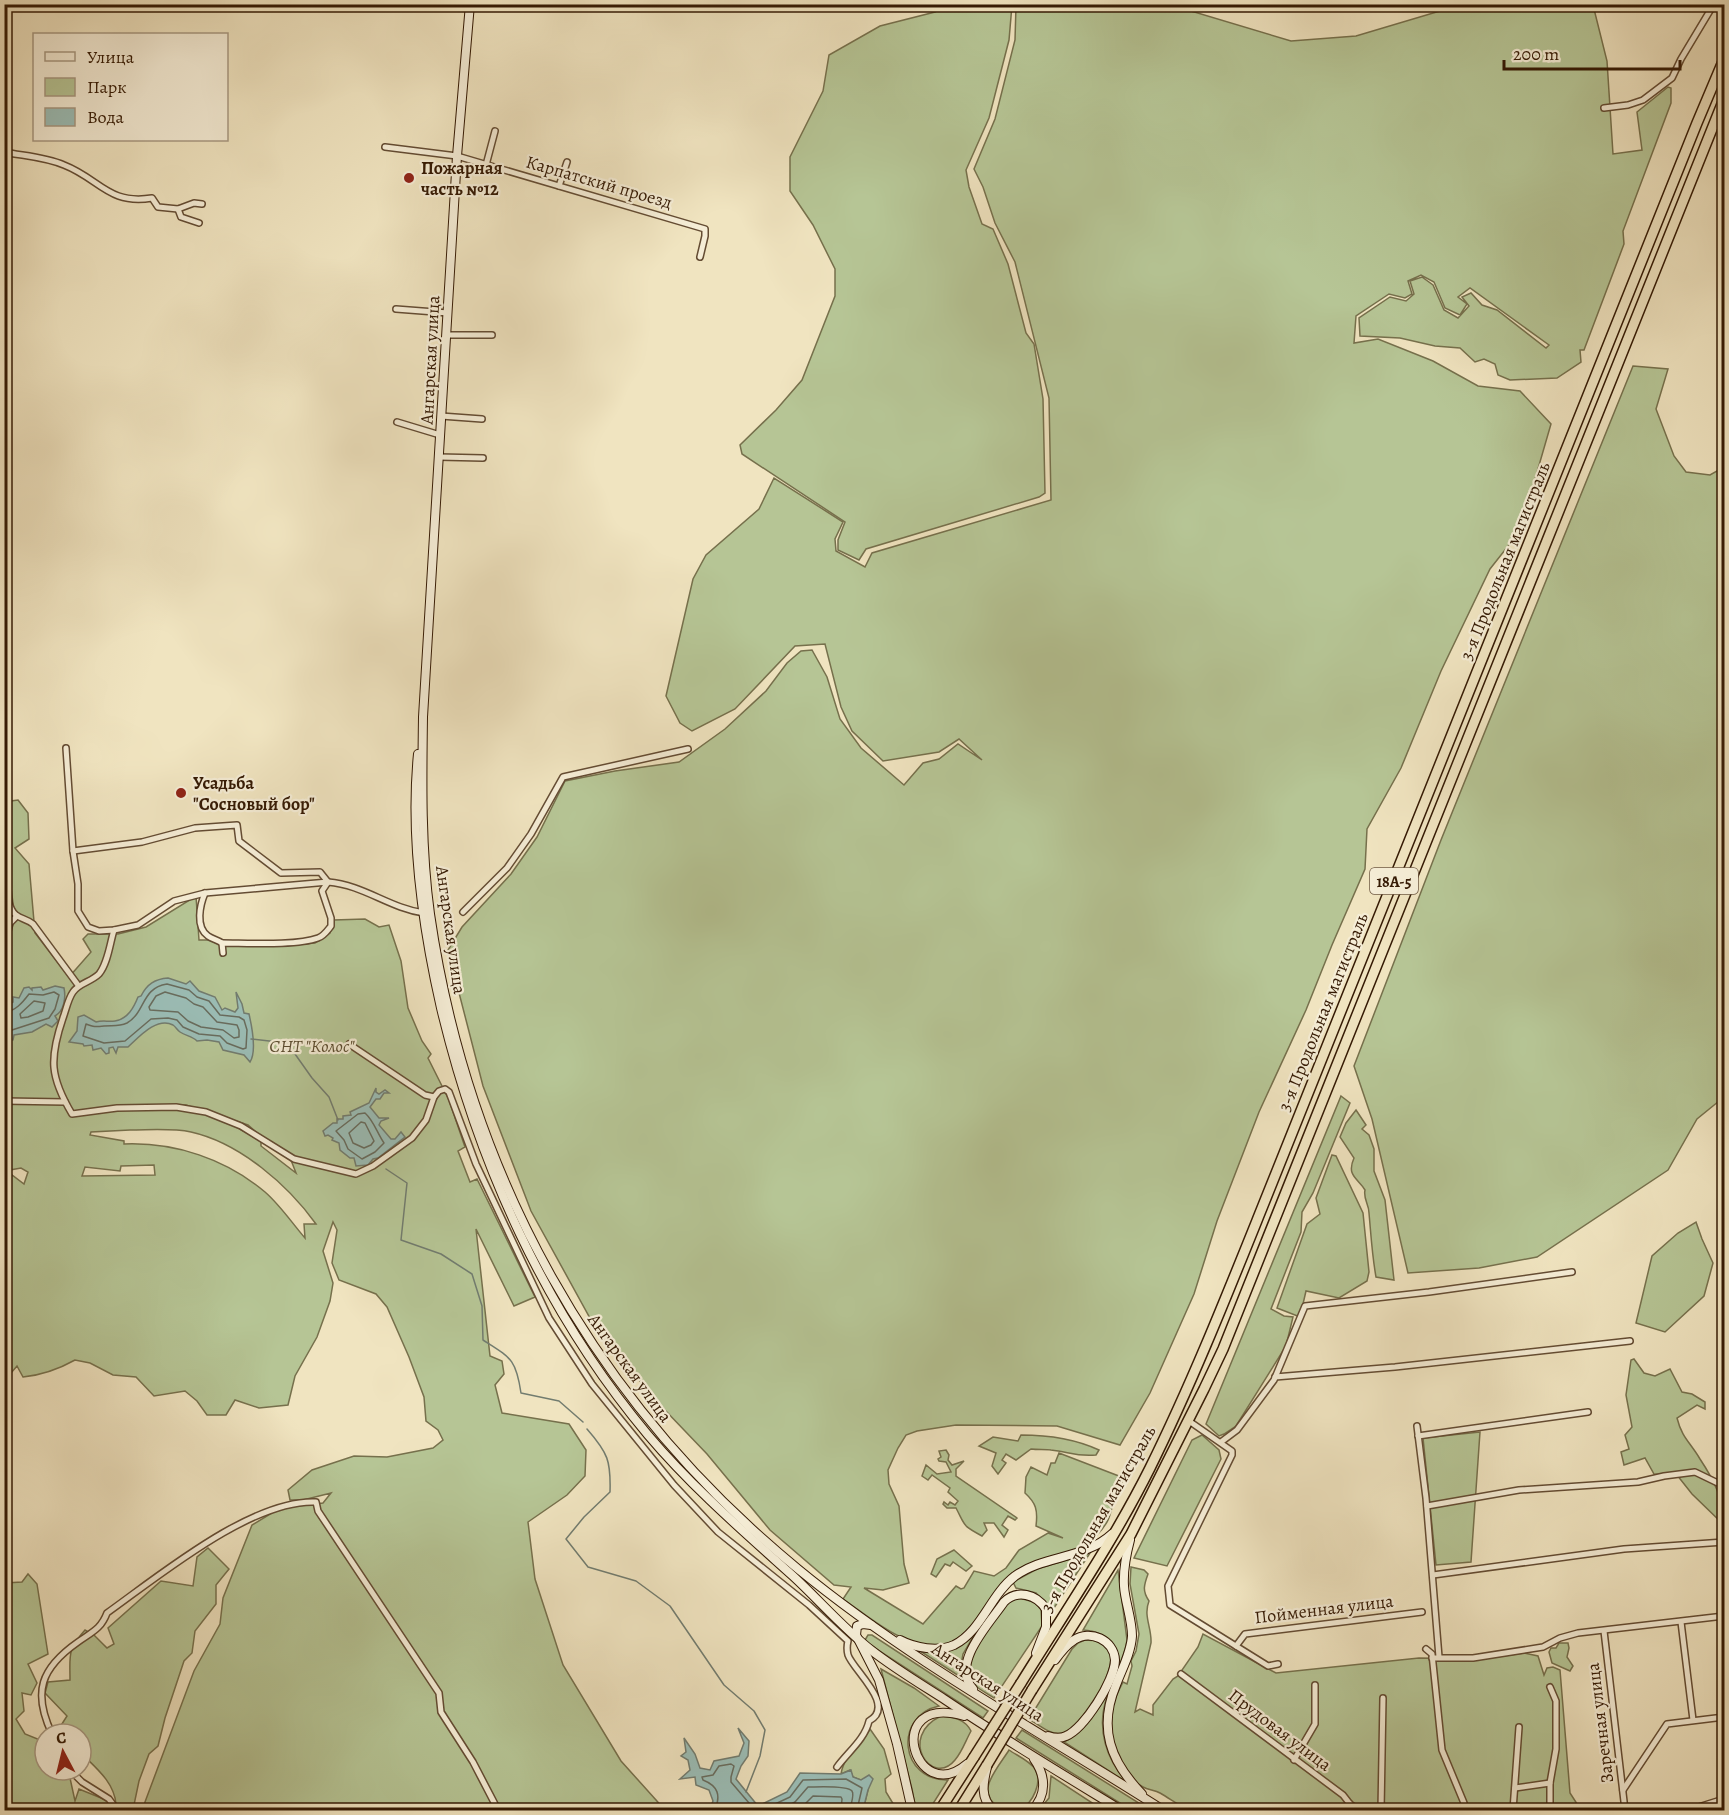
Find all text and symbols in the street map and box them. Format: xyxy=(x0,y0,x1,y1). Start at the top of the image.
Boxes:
legend xyxy=(33,33,228,141)
scale bar xyxy=(1504,33,1680,71)
text: 200 m xyxy=(1513,42,1559,66)
text: Улица xyxy=(87,45,135,69)
text: Парк xyxy=(87,75,127,99)
text: Вода xyxy=(87,105,125,129)
street label: Карпатский проезд xyxy=(523,150,675,214)
place label: Пожарная часть №12 xyxy=(421,156,503,201)
marker: Пожарная часть №12 xyxy=(402,171,416,185)
street label: Ангарская улица xyxy=(415,294,445,426)
street label: 3-я Продольная магистраль xyxy=(1454,458,1556,664)
place label: Усадьба "Сосновый бор" xyxy=(193,771,315,816)
marker: Усадьба "Сосновый бор" xyxy=(174,786,188,800)
street label: Ангарская улица xyxy=(430,863,472,996)
road number: 18А-5 xyxy=(1370,868,1418,894)
street label: 3-я Продольная магистраль xyxy=(1272,909,1374,1115)
park label: СНТ "Колос" xyxy=(269,1034,355,1058)
street label: Ангарская улица xyxy=(582,1308,678,1428)
street label: 3-я Продольная магистраль xyxy=(1035,1421,1161,1617)
street label: Пойменная улица xyxy=(1253,1588,1396,1629)
street label: Ангарская улица xyxy=(926,1636,1049,1728)
street label: Заречная улица xyxy=(1581,1661,1619,1785)
street label: Прудовая улица xyxy=(1224,1683,1337,1777)
north arrow xyxy=(33,1722,93,1782)
text: С xyxy=(55,1727,68,1750)

